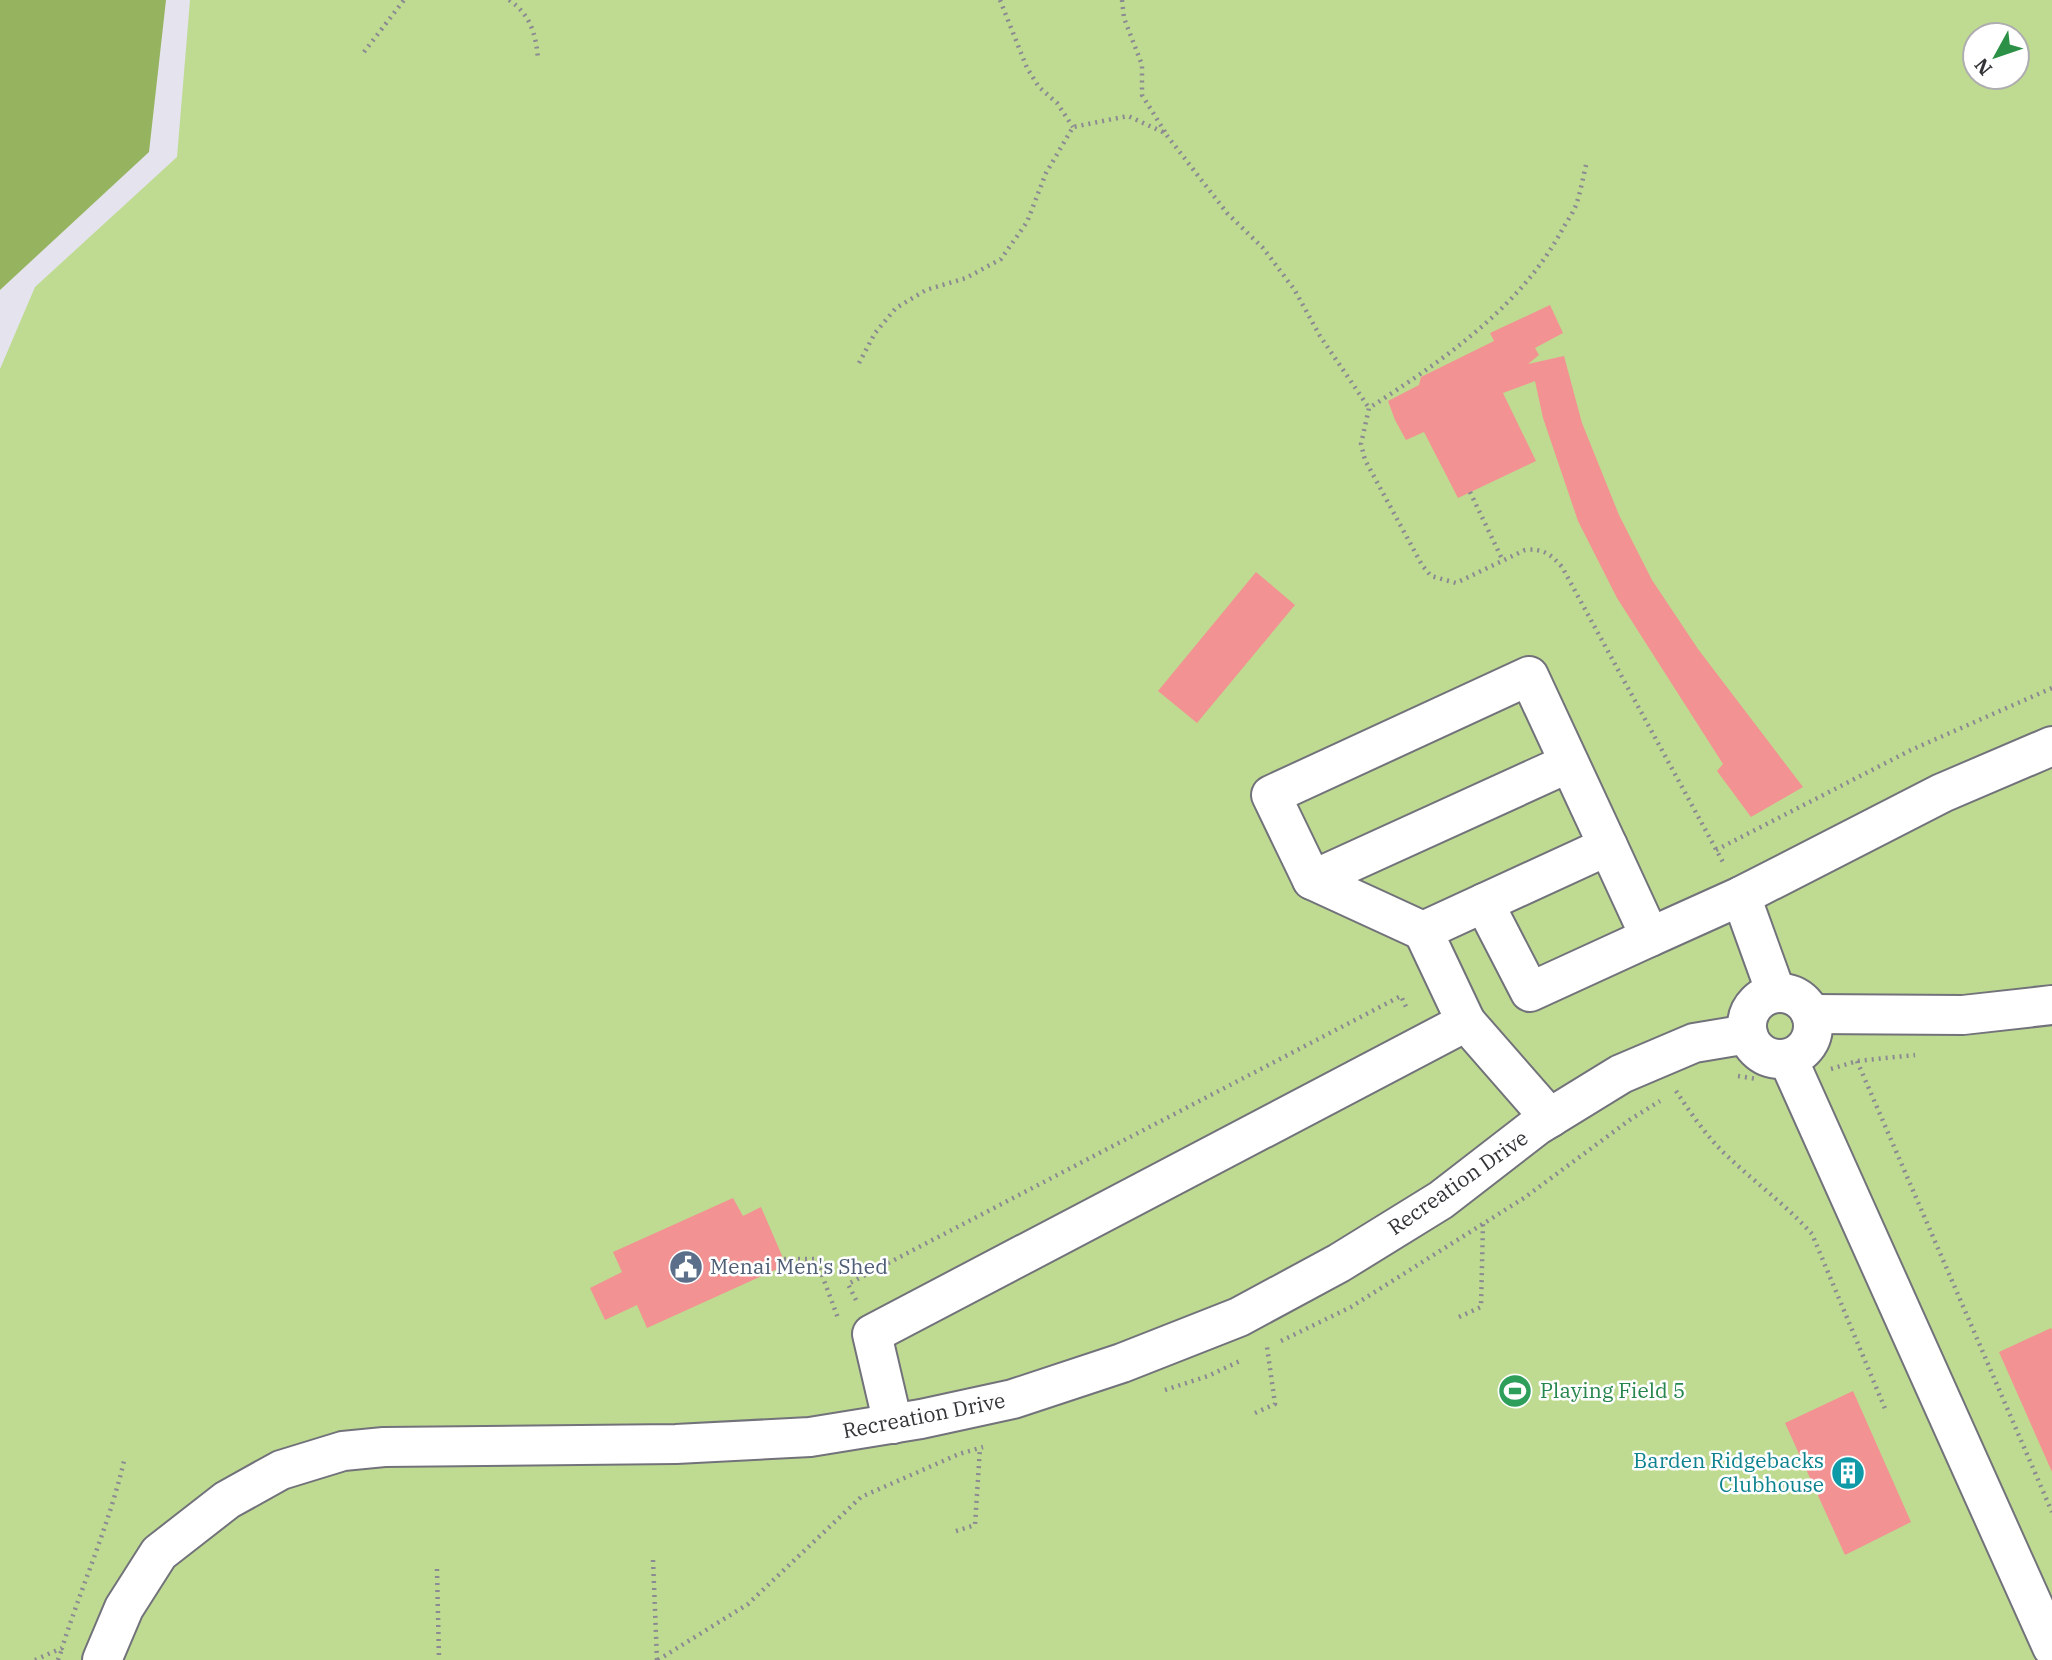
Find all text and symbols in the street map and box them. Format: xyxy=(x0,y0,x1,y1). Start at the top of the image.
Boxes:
north arrow xyxy=(1961,21,2031,91)
text: N xyxy=(1969,53,1997,80)
street label: Recreation Drive xyxy=(1382,1123,1533,1241)
public building icon: Menai Men's Shed xyxy=(667,1248,705,1286)
place label: Menai Men's Shed xyxy=(710,1252,888,1280)
sports icon: Playing Field 5 xyxy=(1496,1372,1534,1410)
place label: Playing Field 5 xyxy=(1540,1376,1685,1404)
street label: Recreation Drive xyxy=(840,1386,1008,1445)
place label: Barden Ridgebacks Clubhouse xyxy=(1633,1446,1824,1498)
building icon: Barden Ridgebacks Clubhouse xyxy=(1829,1454,1867,1492)

